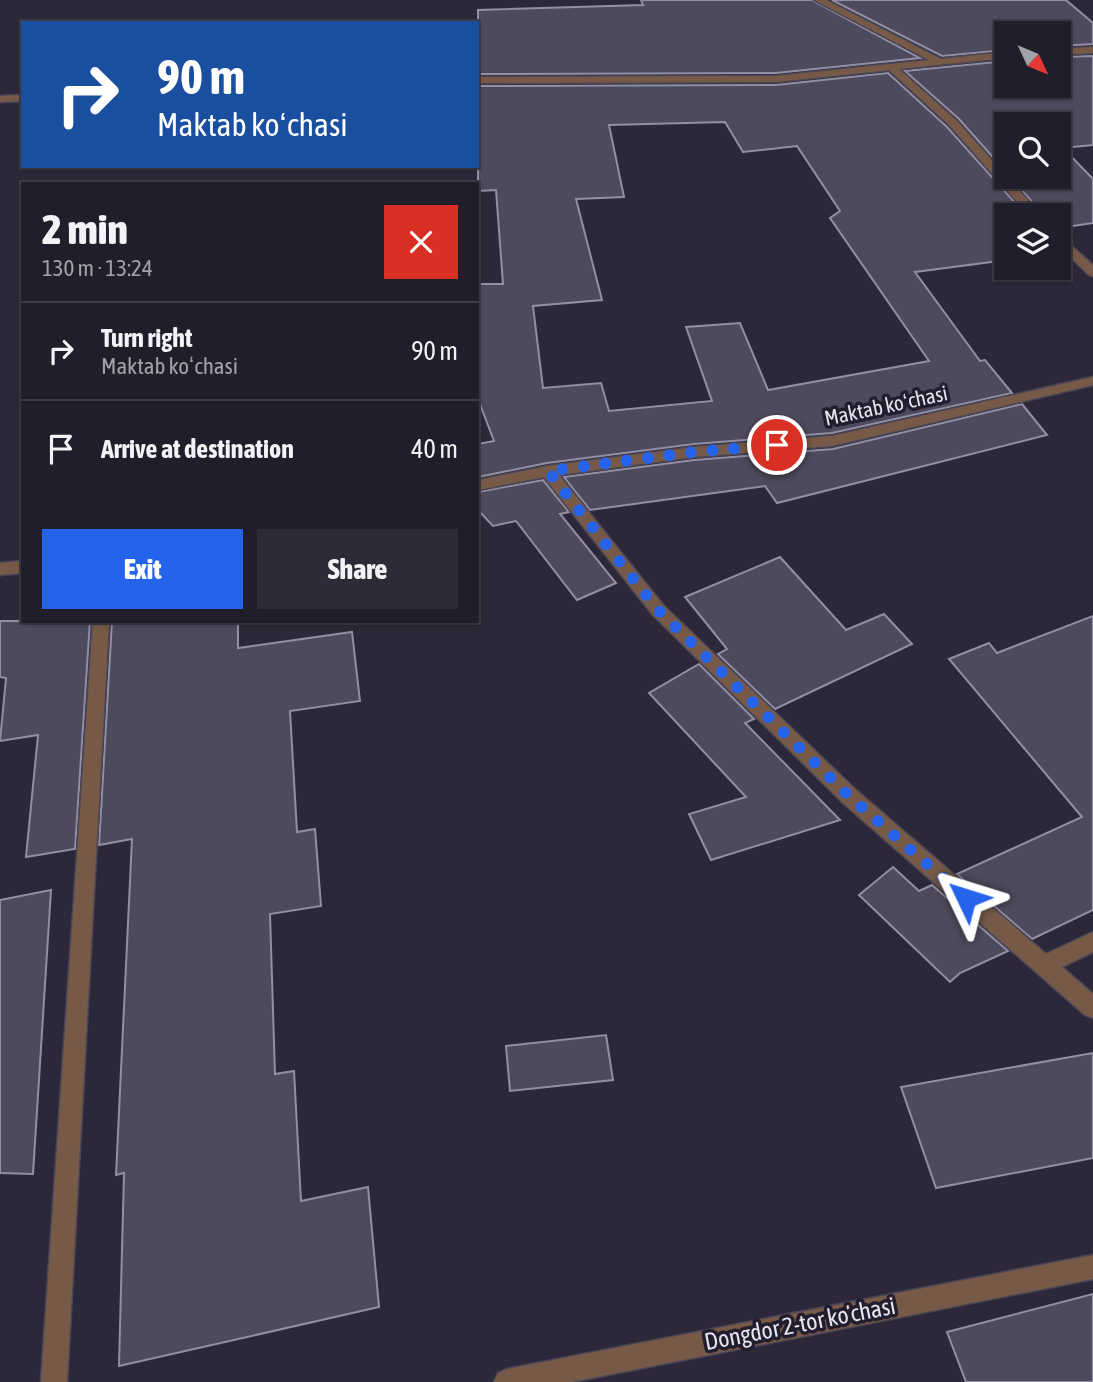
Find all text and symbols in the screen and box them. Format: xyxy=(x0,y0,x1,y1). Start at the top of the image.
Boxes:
north arrow xyxy=(994,21,1071,98)
map controls xyxy=(994,21,1071,280)
text: 90 m xyxy=(157,48,245,104)
icon: right xyxy=(42,49,133,140)
text: Maktab koʻchasi xyxy=(157,106,348,143)
button: search xyxy=(994,112,1071,189)
button: layers xyxy=(994,203,1071,280)
text: 2 min xyxy=(42,205,128,253)
button: close xyxy=(384,205,458,279)
text: 130 m · 13:24 xyxy=(42,255,153,281)
text: Turn right xyxy=(101,323,192,353)
icon: right xyxy=(42,332,80,370)
text: 90 m xyxy=(411,336,458,366)
text: Maktab koʻchasi xyxy=(101,353,238,379)
street label: Maktab koʻchasi xyxy=(822,380,949,430)
pin xyxy=(747,415,807,475)
icon: arrive xyxy=(758,426,796,464)
icon: arrive xyxy=(42,430,80,468)
text: Arrive at destination xyxy=(101,434,294,464)
text: 40 m xyxy=(411,434,458,464)
button: Exit xyxy=(42,529,243,609)
button: Share xyxy=(257,529,458,609)
position arrow xyxy=(929,861,1003,935)
street label: Dongdor 2-tor koʼchasi xyxy=(702,1292,898,1355)

